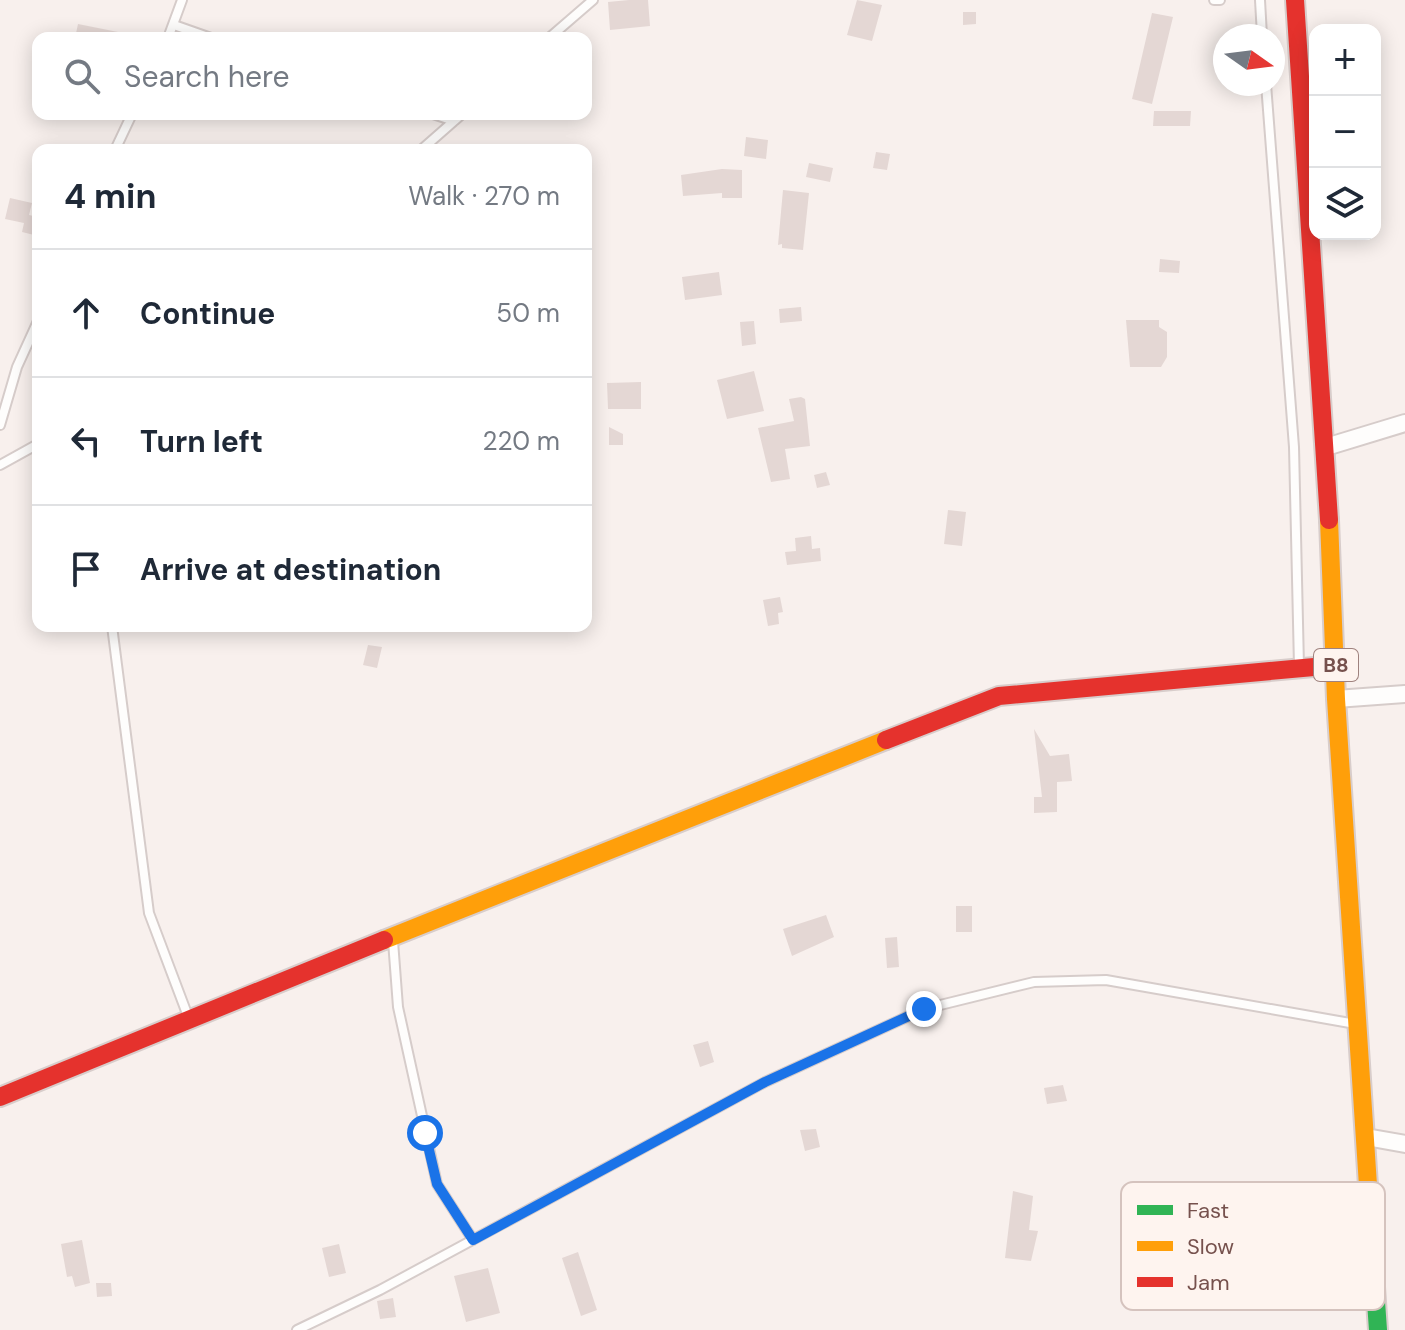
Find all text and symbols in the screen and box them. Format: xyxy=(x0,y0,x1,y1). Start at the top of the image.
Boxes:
north arrow xyxy=(1213,24,1285,96)
map controls xyxy=(1309,24,1381,240)
button: + xyxy=(1309,24,1381,96)
search box xyxy=(32,32,592,120)
icon: search xyxy=(60,54,104,98)
text: Search here xyxy=(124,57,290,96)
button: − xyxy=(1309,96,1381,168)
button: layers xyxy=(1309,168,1381,240)
text: 4 min xyxy=(64,174,156,219)
text: Walk · 270 m xyxy=(408,179,560,213)
icon: ahead xyxy=(64,291,108,335)
text: Continue xyxy=(140,294,275,333)
text: 50 m xyxy=(496,296,560,330)
icon: left xyxy=(64,419,108,463)
text: Turn left xyxy=(140,422,263,461)
text: 220 m xyxy=(482,424,560,458)
icon: arrive xyxy=(64,547,108,591)
text: Arrive at destination xyxy=(140,550,441,589)
road number: B8 xyxy=(1314,649,1358,681)
route end xyxy=(906,991,942,1027)
route start xyxy=(407,1115,443,1151)
legend xyxy=(1121,1182,1385,1310)
text: Fast xyxy=(1187,1196,1229,1225)
text: Slow xyxy=(1187,1232,1234,1261)
text: Jam xyxy=(1187,1268,1230,1297)

